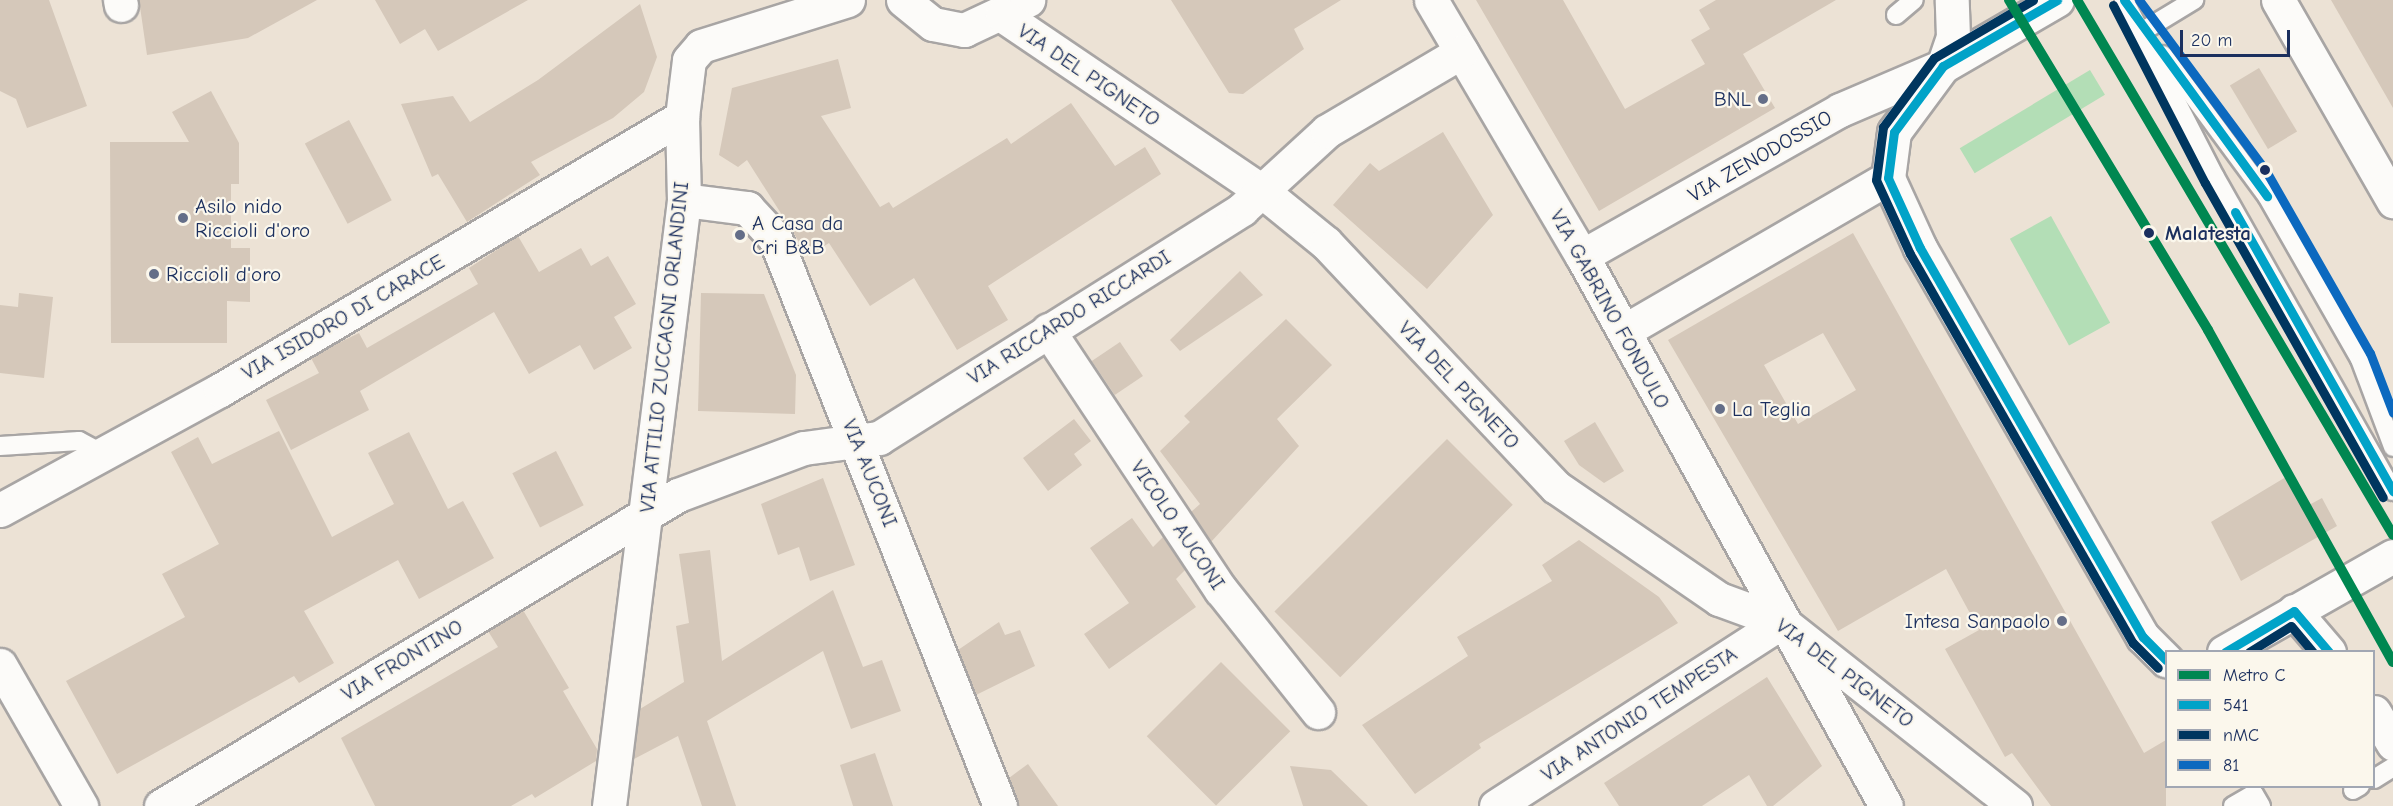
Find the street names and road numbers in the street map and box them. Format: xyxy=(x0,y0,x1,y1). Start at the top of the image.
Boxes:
street label: VIA DEL PIGNETO xyxy=(1013,18,1165,132)
street label: VIA ZENODOSSIO xyxy=(1684,105,1836,207)
street label: VIA ATTILIO ZUCCAGNI ORLANDINI xyxy=(634,180,694,514)
street label: VIA GABRINO FONDULO xyxy=(1545,205,1675,413)
street label: VIA RICCARDO RICCARDI xyxy=(963,244,1175,390)
street label: VIA ISIDORO DI CARACE xyxy=(237,249,449,385)
street label: VIA DEL PIGNETO xyxy=(1393,316,1525,454)
street label: VIA AUCONI xyxy=(837,415,903,531)
street label: VICOLO AUCONI xyxy=(1125,455,1231,595)
street label: VIA DEL PIGNETO xyxy=(1771,613,1919,733)
street label: VIA FRONTINO xyxy=(337,614,467,706)
street label: VIA ANTONIO TEMPESTA xyxy=(1536,641,1742,787)

